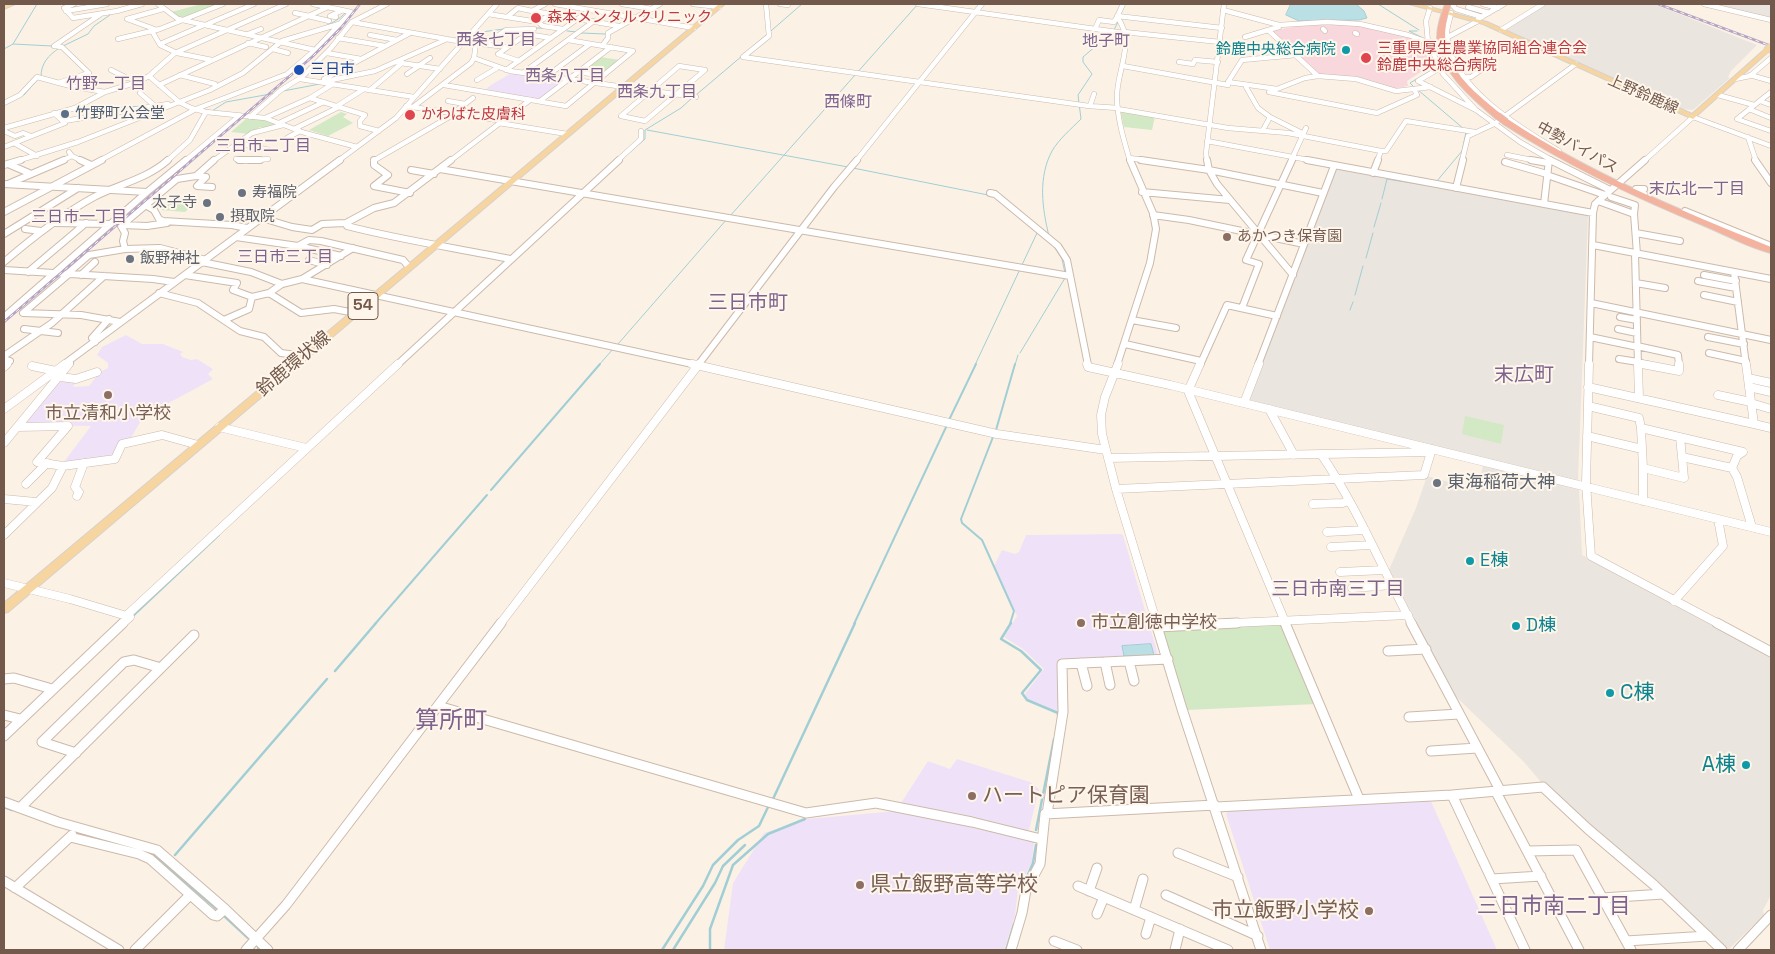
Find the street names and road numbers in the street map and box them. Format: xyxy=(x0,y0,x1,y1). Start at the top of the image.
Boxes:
street label: 上野鈴鹿線 xyxy=(1605,72,1681,118)
street label: 中勢バイパス xyxy=(1533,118,1621,178)
road number: 54 xyxy=(348,292,378,320)
street label: 鈴鹿環状線 xyxy=(253,327,335,401)

